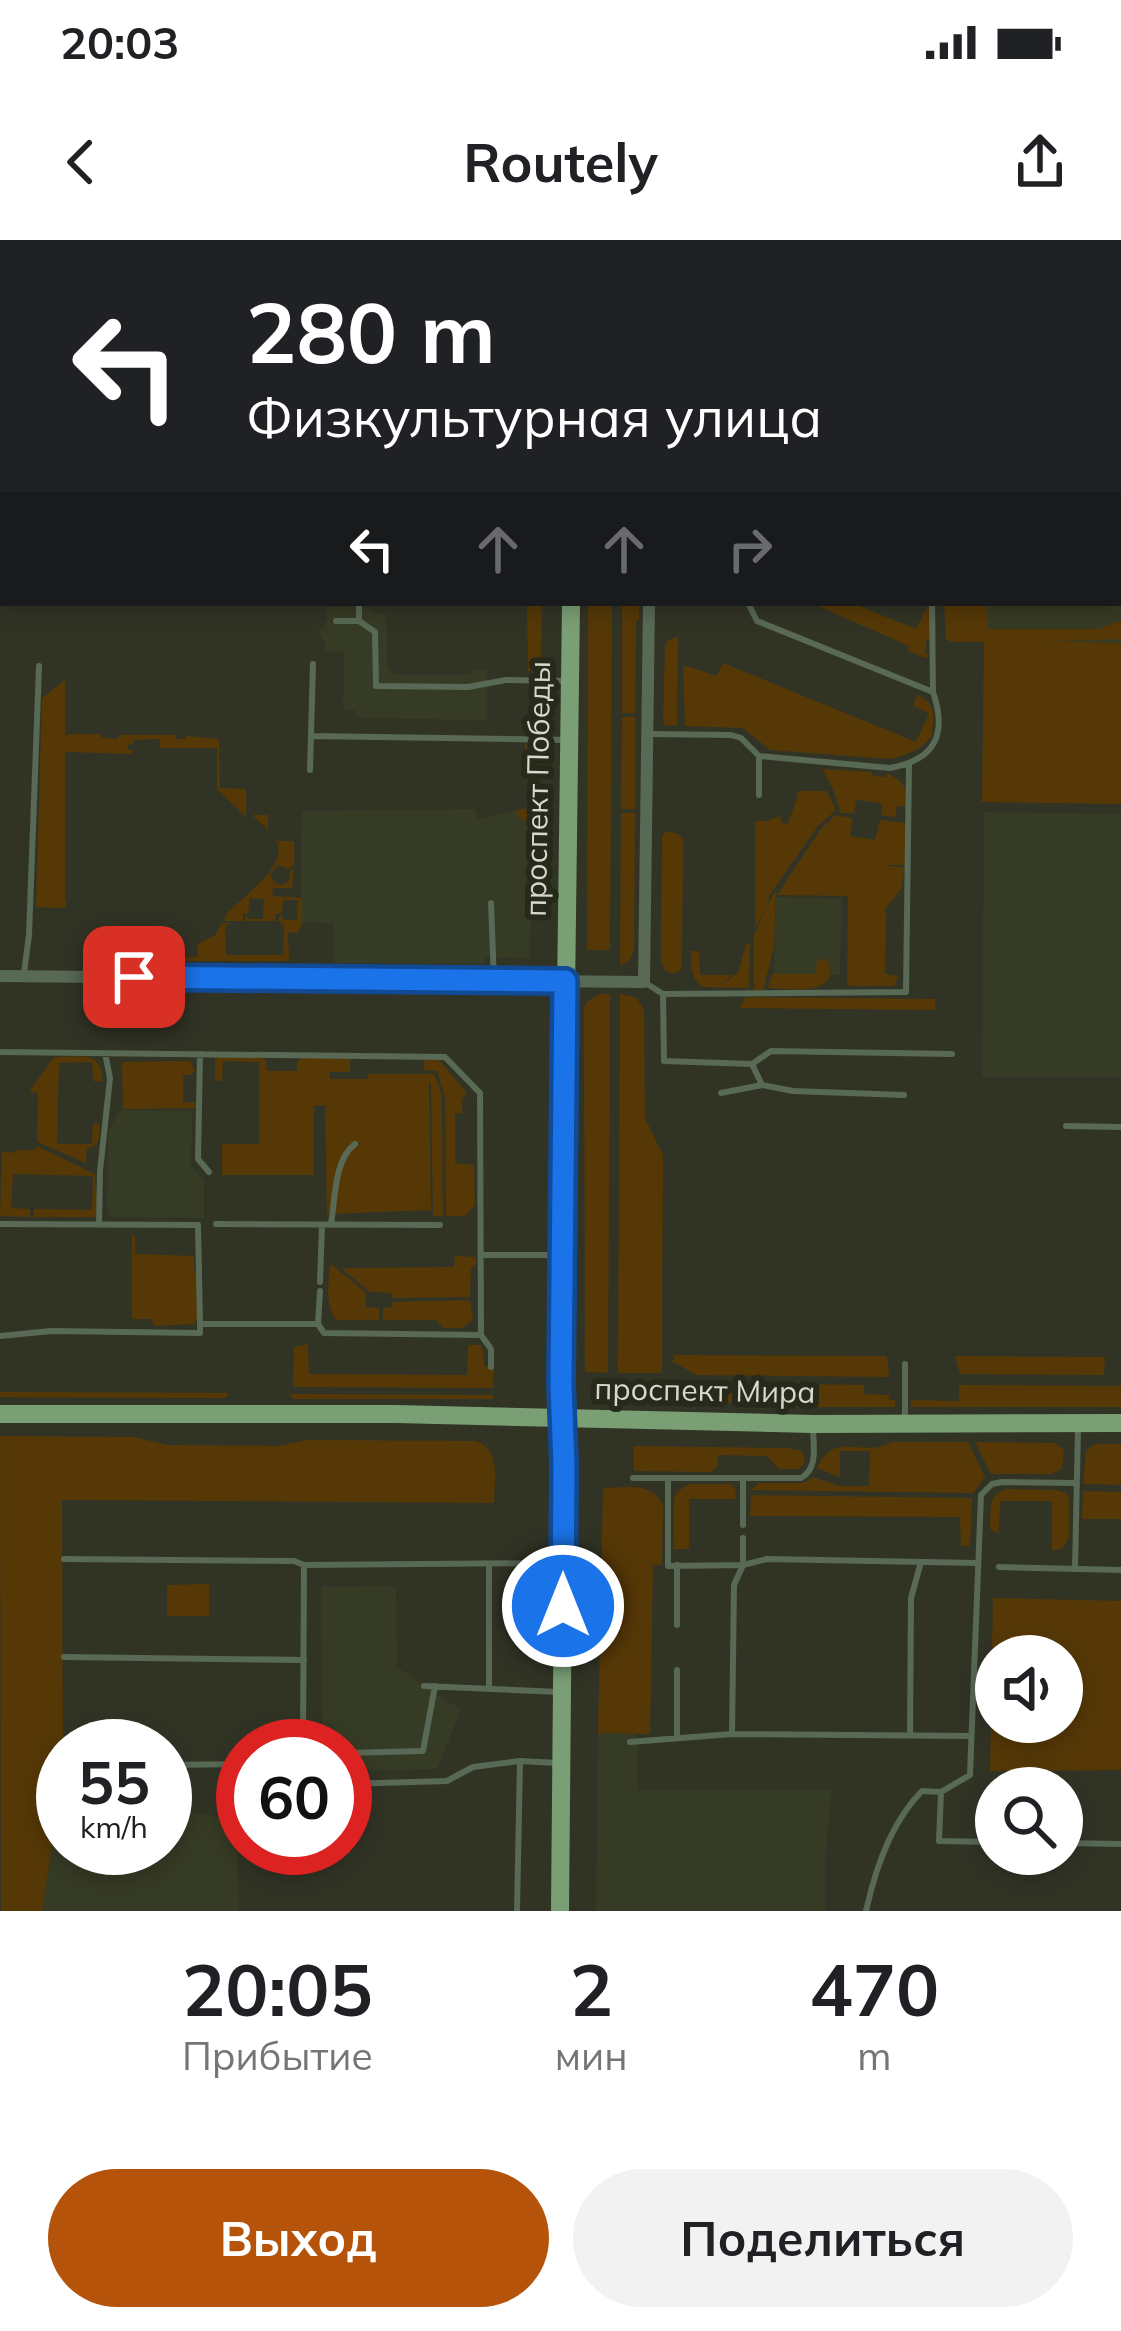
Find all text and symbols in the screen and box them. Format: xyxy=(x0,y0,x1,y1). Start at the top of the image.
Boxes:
text: 20:03 xyxy=(60,14,179,70)
text: Routely xyxy=(463,128,658,196)
icon: back xyxy=(48,129,114,195)
icon: share xyxy=(1007,129,1073,195)
text: 280 m xyxy=(246,279,496,384)
icon: left xyxy=(48,288,204,444)
text: Физкультурная улица xyxy=(246,383,822,451)
icon: left xyxy=(339,516,405,582)
icon: ahead xyxy=(465,516,531,582)
icon: ahead xyxy=(591,516,657,582)
icon: right xyxy=(717,516,783,582)
street label: проспект Победы xyxy=(516,661,558,917)
pin xyxy=(83,926,185,1028)
icon: arrive xyxy=(101,944,167,1010)
street label: проспект Мира xyxy=(594,1369,816,1411)
position arrow xyxy=(500,1543,626,1669)
map controls xyxy=(975,1635,1083,1875)
button: sound xyxy=(975,1635,1083,1743)
speed limit sign: 60 xyxy=(216,1719,372,1875)
text: 55 xyxy=(78,1744,150,1819)
button: search xyxy=(975,1767,1083,1875)
text: km/h xyxy=(80,1808,148,1846)
text: 20:05 xyxy=(182,1944,373,2034)
text: 2 xyxy=(570,1944,613,2034)
text: 470 xyxy=(810,1944,939,2034)
text: Прибытие xyxy=(182,2031,373,2080)
text: мин xyxy=(555,2031,628,2080)
text: m xyxy=(857,2031,891,2080)
button: Выход xyxy=(48,2169,549,2307)
button: Поделиться xyxy=(573,2169,1073,2307)

